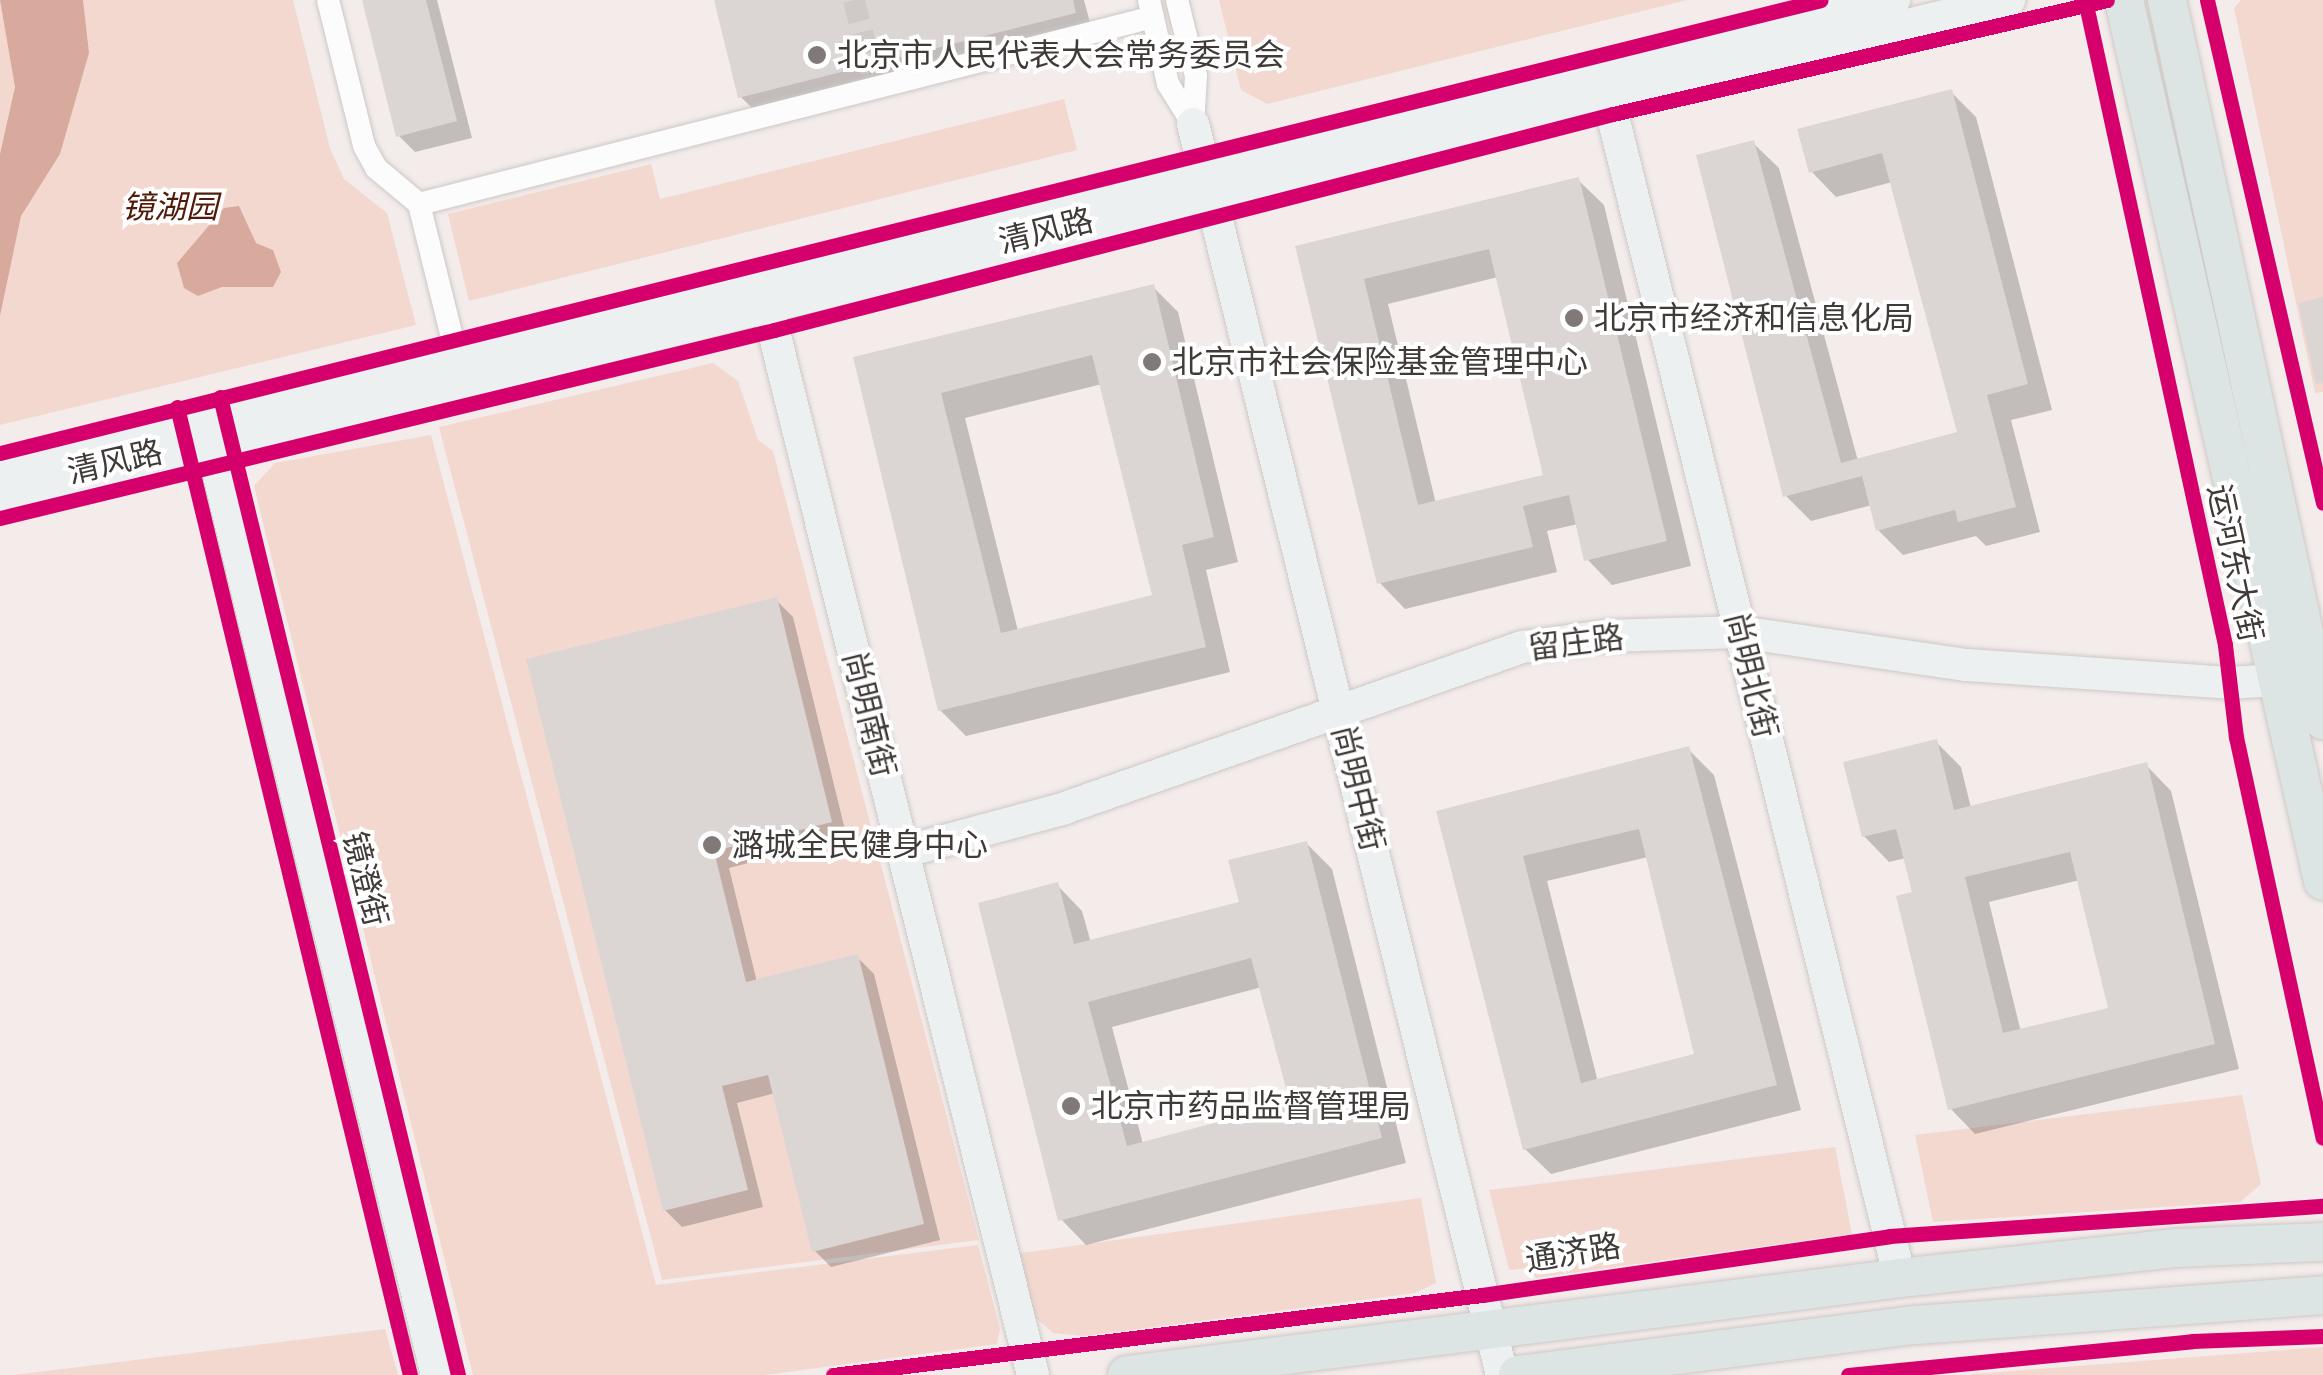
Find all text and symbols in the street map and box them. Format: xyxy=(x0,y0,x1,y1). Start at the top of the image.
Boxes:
place label: 北京市人民代表大会常务委员会 xyxy=(837,36,1285,74)
marker: 北京市人民代表大会常务委员会 xyxy=(806,44,828,66)
park label: 镜湖园 xyxy=(122,188,218,226)
street label: 清风路 xyxy=(995,201,1097,261)
place label: 北京市经济和信息化局 xyxy=(1594,299,1914,337)
marker: 北京市经济和信息化局 xyxy=(1563,307,1585,329)
place label: 北京市社会保险基金管理中心 xyxy=(1172,343,1588,381)
marker: 北京市社会保险基金管理中心 xyxy=(1141,351,1163,373)
street label: 清风路 xyxy=(64,432,166,492)
street label: 运河东大街 xyxy=(2200,481,2270,645)
street label: 尚明北街 xyxy=(1717,608,1785,742)
street label: 留庄路 xyxy=(1526,618,1626,668)
street label: 尚明南街 xyxy=(835,647,903,781)
street label: 尚明中街 xyxy=(1324,721,1392,855)
place label: 潞城全民健身中心 xyxy=(732,826,988,864)
street label: 镜澄街 xyxy=(335,828,395,930)
marker: 潞城全民健身中心 xyxy=(701,834,723,856)
place label: 北京市药品监督管理局 xyxy=(1091,1087,1411,1125)
marker: 北京市药品监督管理局 xyxy=(1060,1095,1082,1117)
street label: 通济路 xyxy=(1523,1227,1623,1279)

